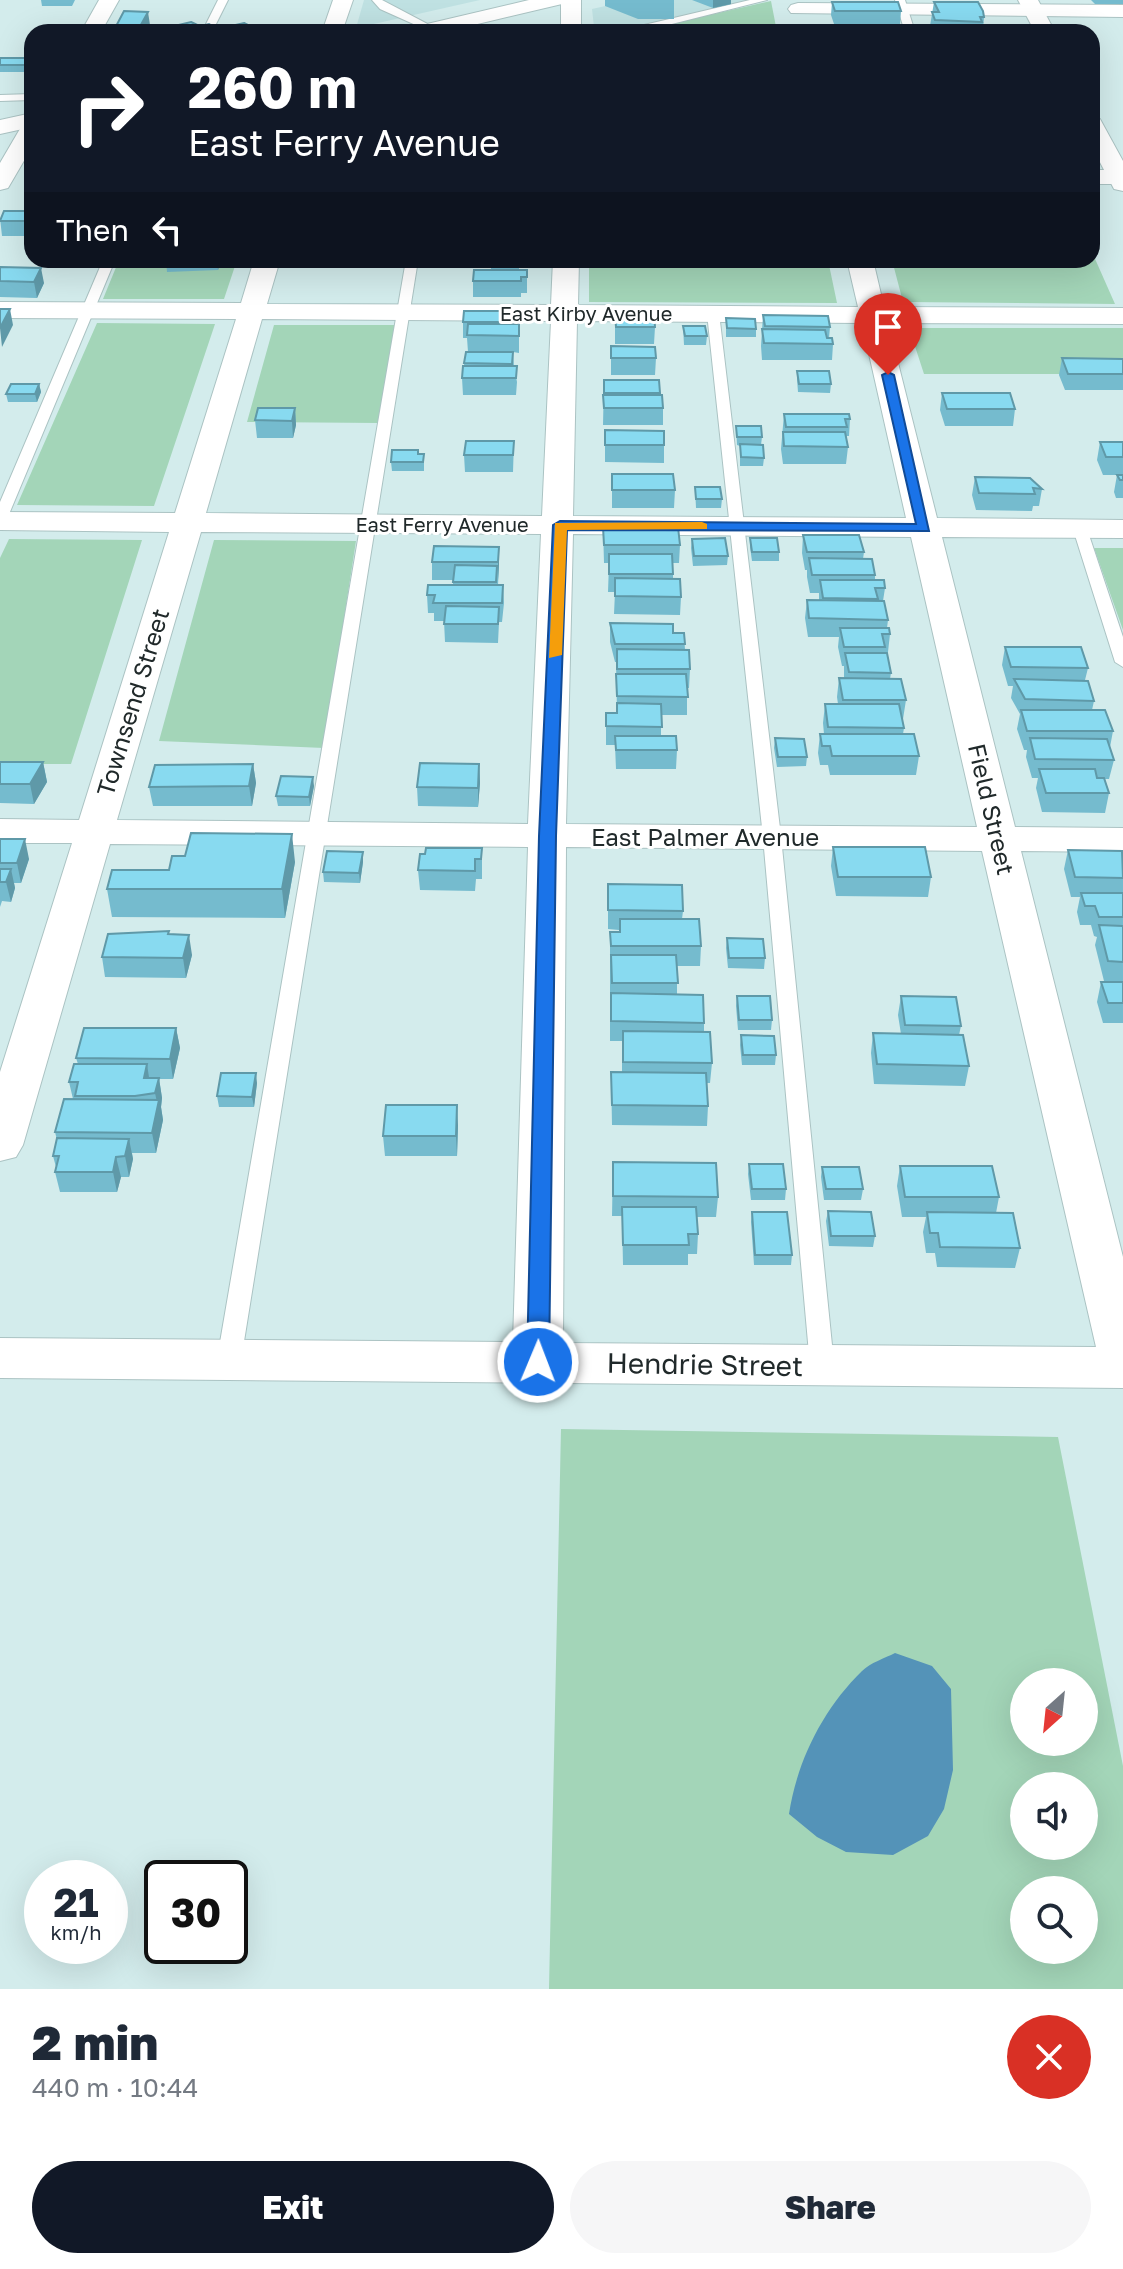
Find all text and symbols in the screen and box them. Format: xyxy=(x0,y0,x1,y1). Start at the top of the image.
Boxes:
text: 260 m xyxy=(188,53,357,120)
icon: right xyxy=(56,56,160,160)
text: East Ferry Avenue xyxy=(188,121,500,164)
icon: left xyxy=(145,208,189,252)
text: Then xyxy=(56,212,129,248)
pin xyxy=(854,293,922,375)
street label: East Kirby Avenue xyxy=(500,301,672,325)
icon: arrive xyxy=(866,305,910,349)
street label: East Ferry Avenue xyxy=(355,512,529,536)
street label: Townsend Street xyxy=(90,605,174,799)
street label: Field Street xyxy=(963,741,1021,877)
street label: East Palmer Avenue xyxy=(591,822,819,851)
position arrow xyxy=(496,1320,580,1404)
street label: Hendrie Street xyxy=(606,1346,804,1382)
north arrow xyxy=(1010,1668,1098,1756)
map controls xyxy=(1010,1668,1098,1964)
button: sound xyxy=(1010,1772,1098,1860)
speed limit sign: 30 xyxy=(144,1860,248,1964)
button: search xyxy=(1010,1876,1098,1964)
text: 21 xyxy=(54,1878,99,1926)
text: km/h xyxy=(51,1920,101,1944)
text: 2 min xyxy=(32,2013,158,2071)
button: close xyxy=(1007,2015,1091,2099)
text: 440 m · 10:44 xyxy=(32,2072,198,2103)
button: Exit xyxy=(32,2161,554,2253)
button: Share xyxy=(570,2161,1091,2253)

